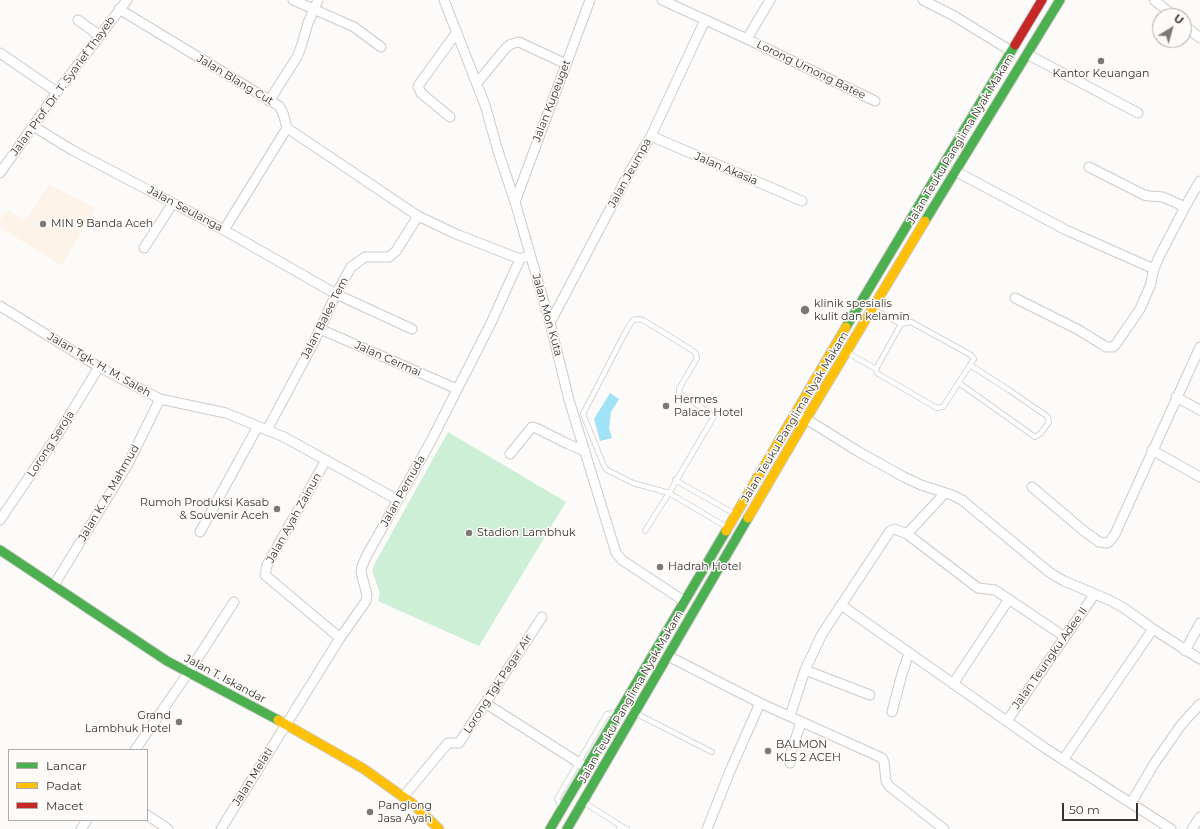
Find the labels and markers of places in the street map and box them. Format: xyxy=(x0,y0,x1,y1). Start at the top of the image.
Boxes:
marker: Kantor Keuangan xyxy=(1096,56,1106,66)
place label: Kantor Keuangan xyxy=(1052,67,1150,81)
place label: MIN 9 Banda Aceh xyxy=(51,217,153,231)
marker: MIN 9 Banda Aceh xyxy=(38,219,48,229)
place label: klinik spesialis kulit dan kelamin xyxy=(814,297,910,323)
marker: klinik spesialis kulit dan kelamin xyxy=(799,304,811,316)
place label: Hermes Palace Hotel xyxy=(674,393,743,419)
marker: Hermes Palace Hotel xyxy=(661,401,671,411)
place label: Rumoh Produksi Kasab & Souvenir Aceh xyxy=(140,496,269,522)
marker: Rumoh Produksi Kasab & Souvenir Aceh xyxy=(272,504,282,514)
place label: Stadion Lambhuk xyxy=(477,526,576,540)
marker: Stadion Lambhuk xyxy=(464,528,474,538)
place label: Hadrah Hotel xyxy=(668,560,741,574)
marker: Hadrah Hotel xyxy=(655,562,665,572)
place label: Grand Lambhuk Hotel xyxy=(85,709,171,735)
marker: Grand Lambhuk Hotel xyxy=(174,717,184,727)
place label: BALMON KLS 2 ACEH xyxy=(776,738,841,764)
marker: BALMON KLS 2 ACEH xyxy=(763,746,773,756)
place label: Panglong Jasa Ayah xyxy=(378,799,432,825)
marker: Panglong Jasa Ayah xyxy=(365,807,375,817)

